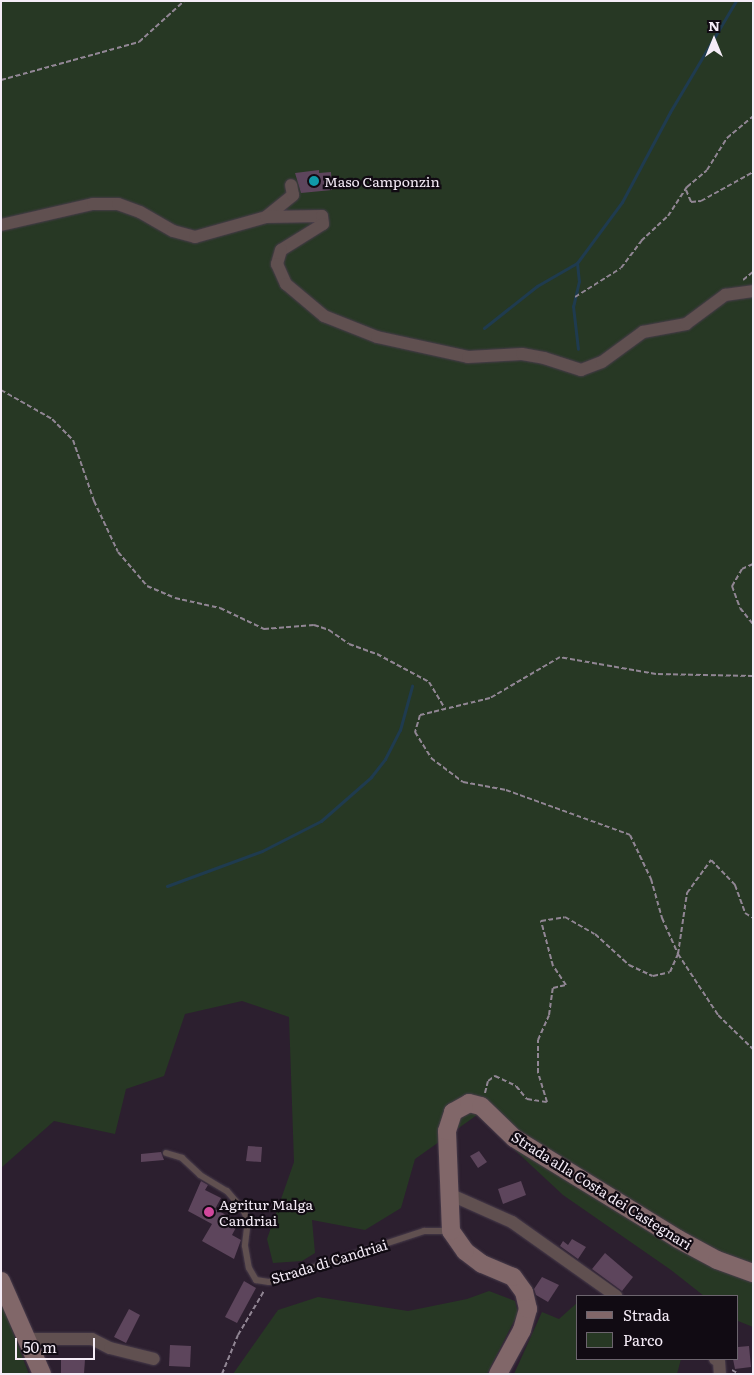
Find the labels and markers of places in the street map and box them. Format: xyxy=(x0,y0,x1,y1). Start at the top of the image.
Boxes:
place label: Maso Camponzin xyxy=(324,173,440,189)
marker: Maso Camponzin xyxy=(308,175,320,187)
place label: Agritur Malga Candriai xyxy=(219,1196,313,1228)
marker: Agritur Malga Candriai xyxy=(203,1206,215,1218)

